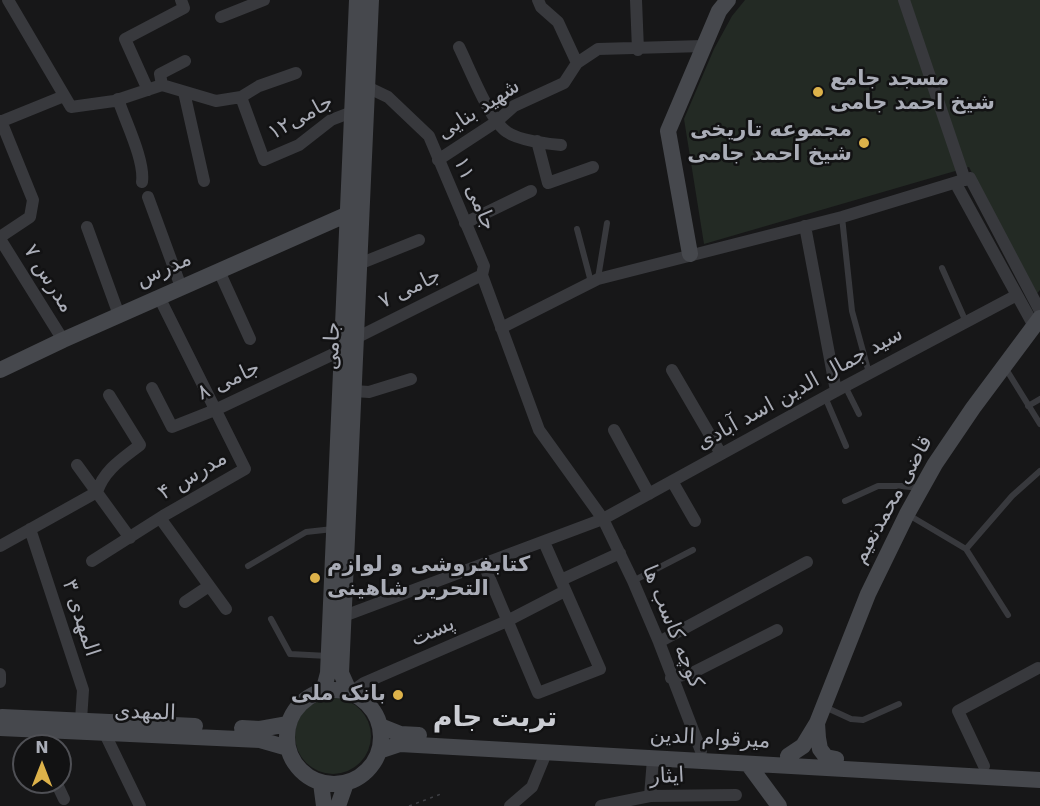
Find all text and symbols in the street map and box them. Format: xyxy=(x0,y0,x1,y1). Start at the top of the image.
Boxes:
place label: مسجد جامع شیخ احمد جامی xyxy=(830,67,995,117)
street label: شهید بنایی xyxy=(433,74,525,146)
marker: مسجد جامع شیخ احمد جامی xyxy=(811,85,825,99)
street label: جامی۱۲ xyxy=(264,90,338,146)
place label: مجموعه تاریخی شیخ احمد جامی xyxy=(687,118,852,168)
marker: مجموعه تاریخی شیخ احمد جامی xyxy=(857,136,871,150)
street label: جامی ۱۱ xyxy=(447,153,501,235)
street label: مدرس ۷ xyxy=(17,240,79,318)
street label: مدرس xyxy=(132,247,196,293)
street label: جامی ۷ xyxy=(375,263,445,315)
street label: جامی xyxy=(320,322,346,370)
street label: سید جمال الدین اسد آبادی xyxy=(693,322,907,456)
street label: جامی ۸ xyxy=(194,356,264,406)
street label: قاضی محمدنعیم xyxy=(847,431,939,569)
street label: مدرس ۴ xyxy=(154,446,232,506)
place label: کتابفروشی و لوازم التحریر شاهینی xyxy=(327,553,530,603)
street label: کوچه کاسب ها xyxy=(636,562,708,692)
marker: کتابفروشی و لوازم التحریر شاهینی xyxy=(308,571,322,585)
street label: المهدی ۳ xyxy=(56,576,104,660)
street label: پست xyxy=(407,611,459,653)
place label: بانک ملی xyxy=(291,682,386,708)
marker: بانک ملی xyxy=(391,688,405,702)
street label: المهدی xyxy=(114,699,176,727)
district label: تربت جام xyxy=(433,703,557,735)
street label: میرقوام الدین xyxy=(649,723,771,755)
north arrow xyxy=(12,734,72,794)
text: N xyxy=(35,738,49,757)
street label: ایثار xyxy=(649,764,685,790)

